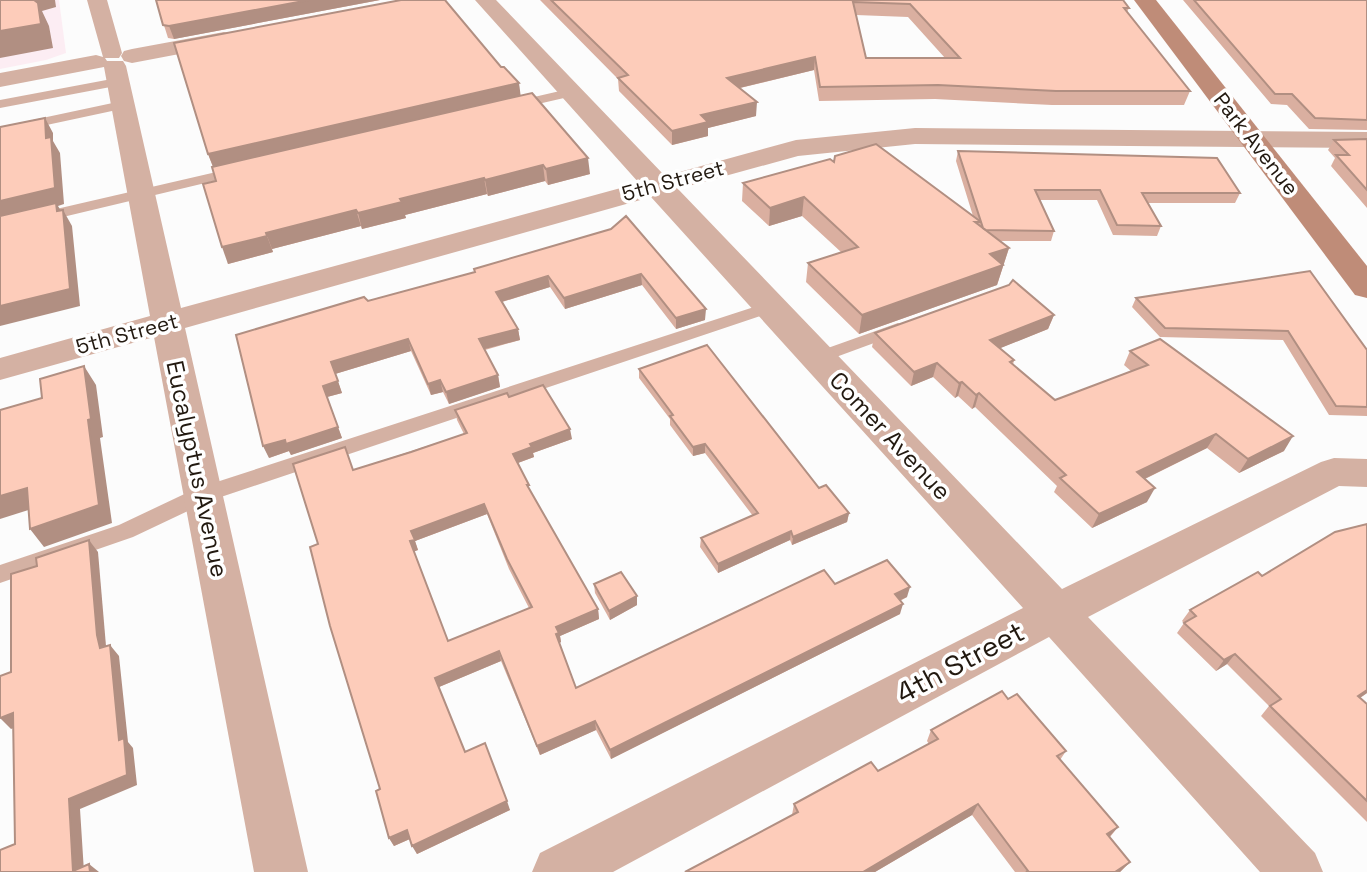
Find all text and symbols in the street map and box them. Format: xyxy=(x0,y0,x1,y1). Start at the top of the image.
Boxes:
street label: Park Avenue xyxy=(1208,87,1305,200)
street label: 5th Street xyxy=(619,154,727,207)
street label: 5th Street xyxy=(73,307,181,360)
street label: Eucalyptus Avenue xyxy=(159,358,236,580)
street label: Comer Avenue xyxy=(823,365,958,506)
street label: 4th Street xyxy=(890,613,1030,711)

